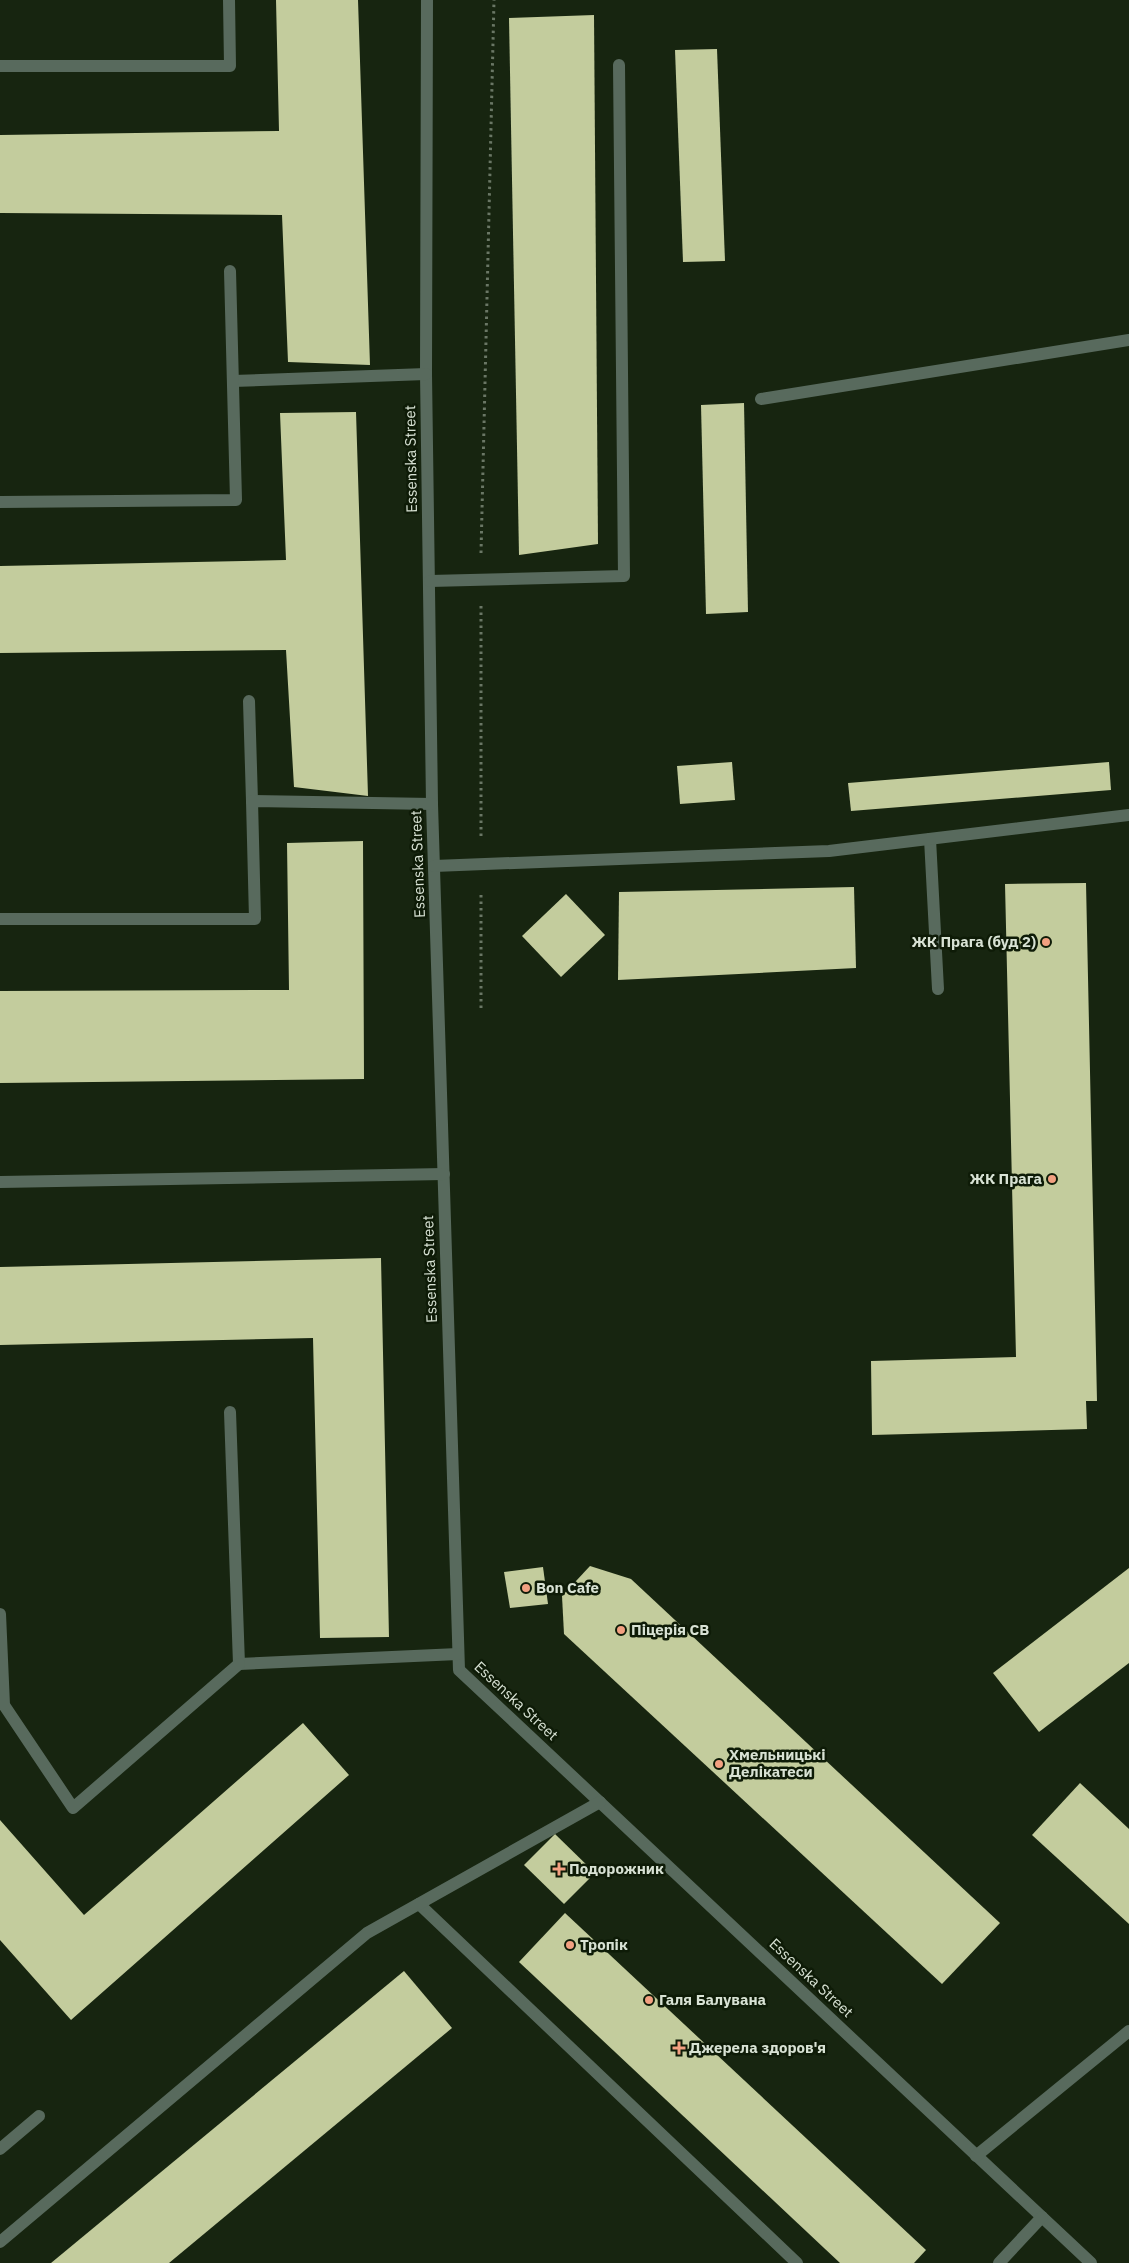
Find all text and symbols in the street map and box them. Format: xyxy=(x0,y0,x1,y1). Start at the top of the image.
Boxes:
street label: Essenska Street xyxy=(400,405,421,513)
street label: Essenska Street xyxy=(406,810,429,918)
place label: ЖК Прага (буд 2) xyxy=(912,932,1036,951)
marker: ЖК Прага (буд 2) xyxy=(1040,936,1052,948)
place label: ЖК Прага xyxy=(970,1169,1042,1188)
marker: ЖК Прага xyxy=(1046,1173,1058,1185)
street label: Essenska Street xyxy=(418,1215,441,1323)
place label: Bon Cafe xyxy=(536,1578,599,1597)
marker: Bon Cafe xyxy=(520,1582,532,1594)
place label: Піцерія СВ xyxy=(631,1620,709,1639)
marker: Піцерія СВ xyxy=(615,1624,627,1636)
street label: Essenska Street xyxy=(470,1657,562,1744)
place label: Хмельницькі Делікатеси xyxy=(729,1745,825,1781)
marker: Хмельницькі Делікатеси xyxy=(713,1758,725,1770)
place label: Подорожник xyxy=(569,1859,664,1878)
marker: Подорожник xyxy=(553,1863,565,1875)
street label: Essenska Street xyxy=(765,1934,857,2021)
place label: Тропік xyxy=(580,1935,628,1954)
marker: Тропік xyxy=(564,1939,576,1951)
place label: Галя Балувана xyxy=(659,1990,767,2009)
marker: Галя Балувана xyxy=(643,1994,655,2006)
place label: Джерела здоров'я xyxy=(689,2038,826,2057)
marker: Джерела здоров'я xyxy=(673,2042,685,2054)

